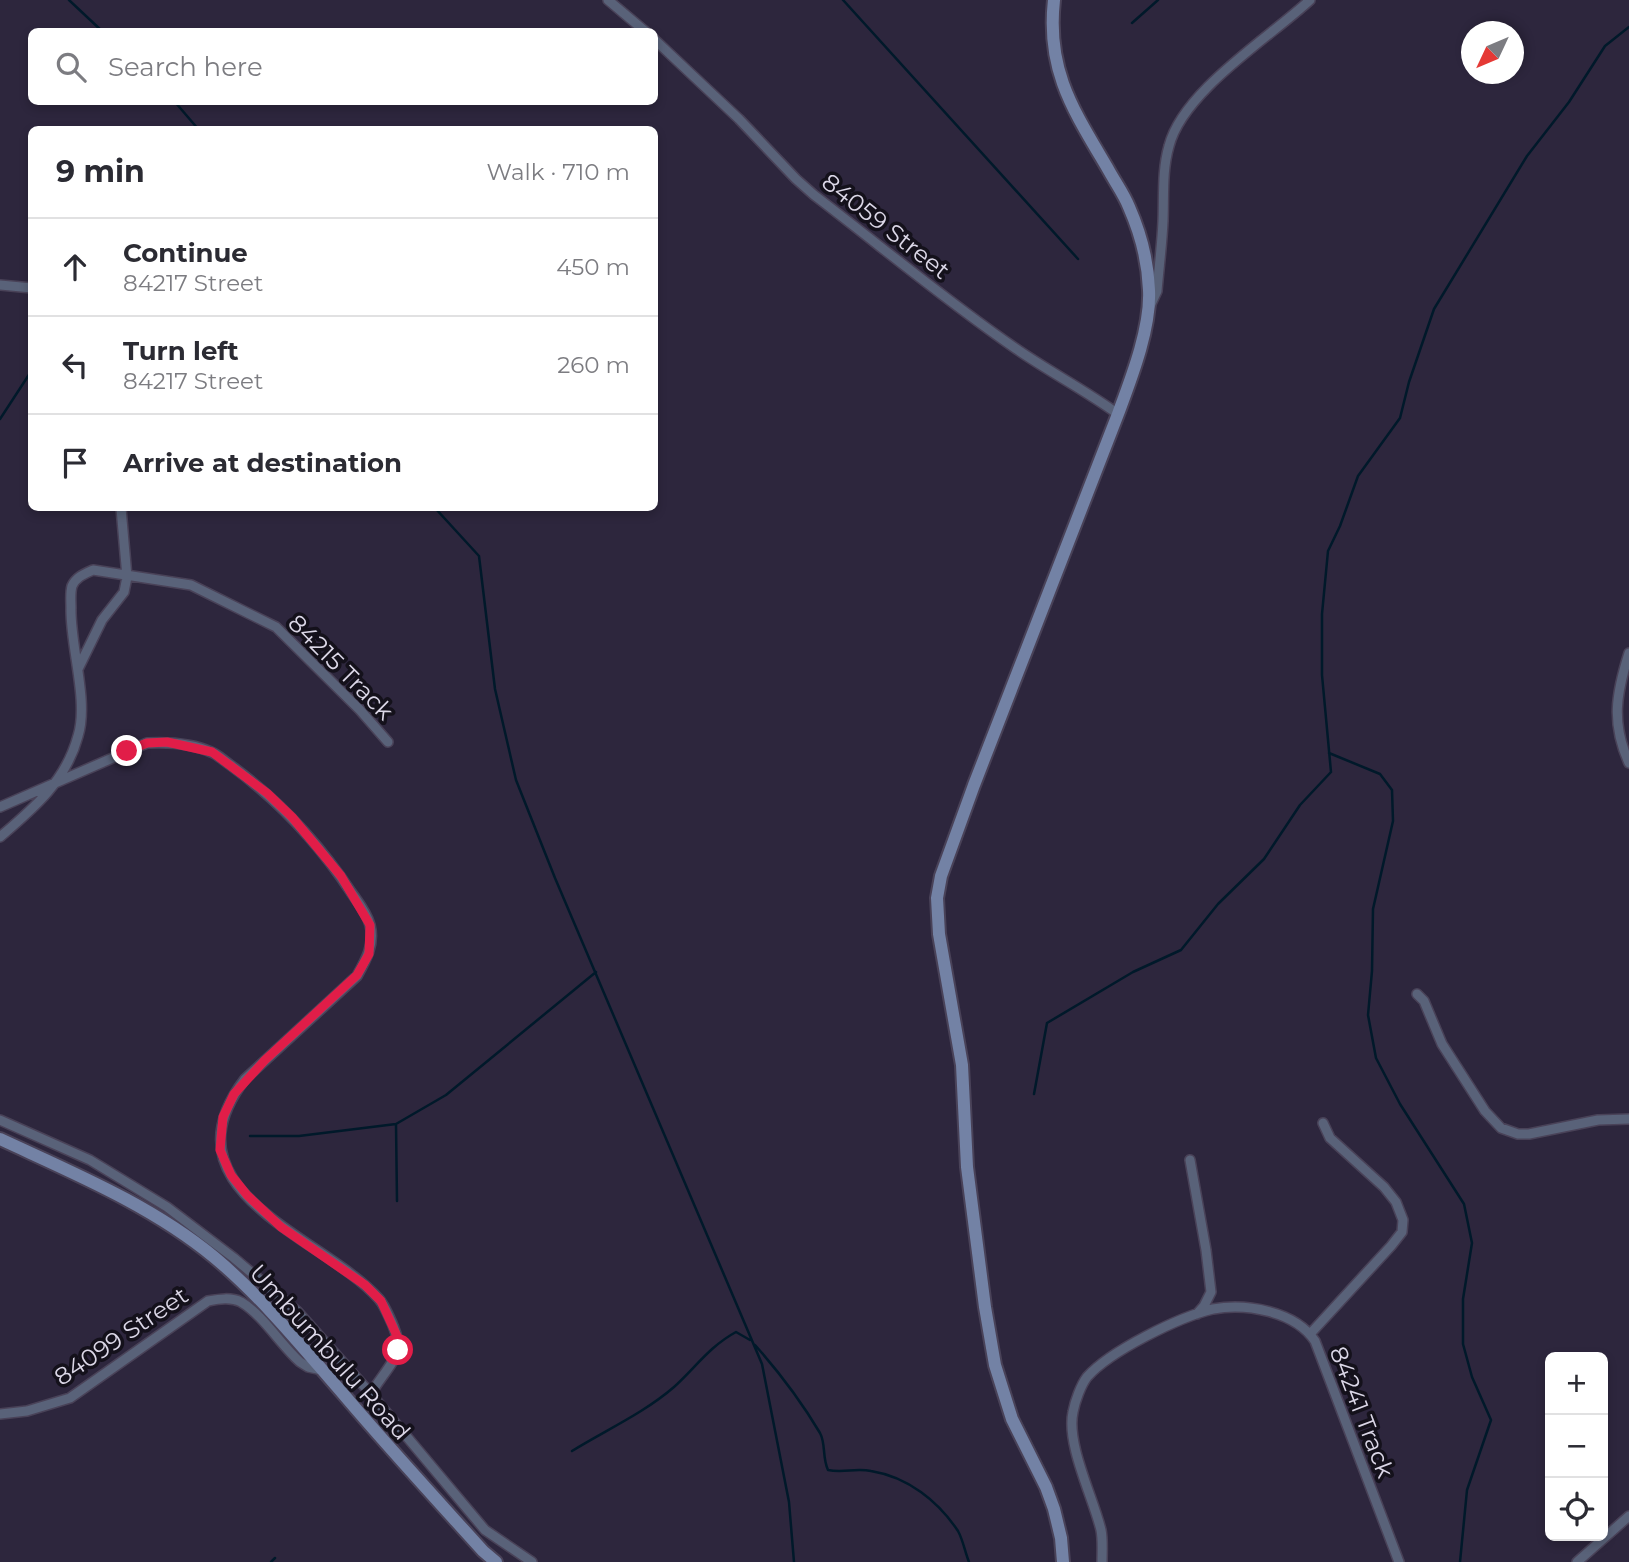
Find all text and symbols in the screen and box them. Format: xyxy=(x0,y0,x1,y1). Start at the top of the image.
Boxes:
north arrow xyxy=(1461,21,1524,84)
search box xyxy=(28,28,658,105)
icon: search xyxy=(52,48,90,86)
text: Search here xyxy=(108,51,263,83)
text: 9 min xyxy=(56,153,145,190)
text: Walk · 710 m xyxy=(487,158,630,186)
street label: 84059 Street xyxy=(816,167,956,285)
text: Continue xyxy=(123,237,248,269)
icon: ahead xyxy=(56,248,94,286)
text: 450 m xyxy=(556,253,630,281)
text: 84217 Street xyxy=(123,269,263,297)
text: Turn left xyxy=(123,335,239,367)
icon: left xyxy=(56,346,94,384)
text: 260 m xyxy=(557,351,630,379)
text: 84217 Street xyxy=(123,367,263,395)
icon: arrive xyxy=(56,444,94,482)
text: Arrive at destination xyxy=(123,447,402,479)
street label: 84215 Track xyxy=(282,608,400,726)
route end xyxy=(111,735,142,766)
street label: Umbumbulu Road xyxy=(243,1258,417,1446)
street label: 84099 Street xyxy=(49,1280,194,1391)
route start xyxy=(382,1334,413,1365)
street label: 84241 Track xyxy=(1324,1342,1401,1482)
map controls xyxy=(1545,1352,1608,1541)
button: + xyxy=(1545,1352,1608,1415)
button: − xyxy=(1545,1415,1608,1478)
button: locate xyxy=(1545,1478,1608,1541)

